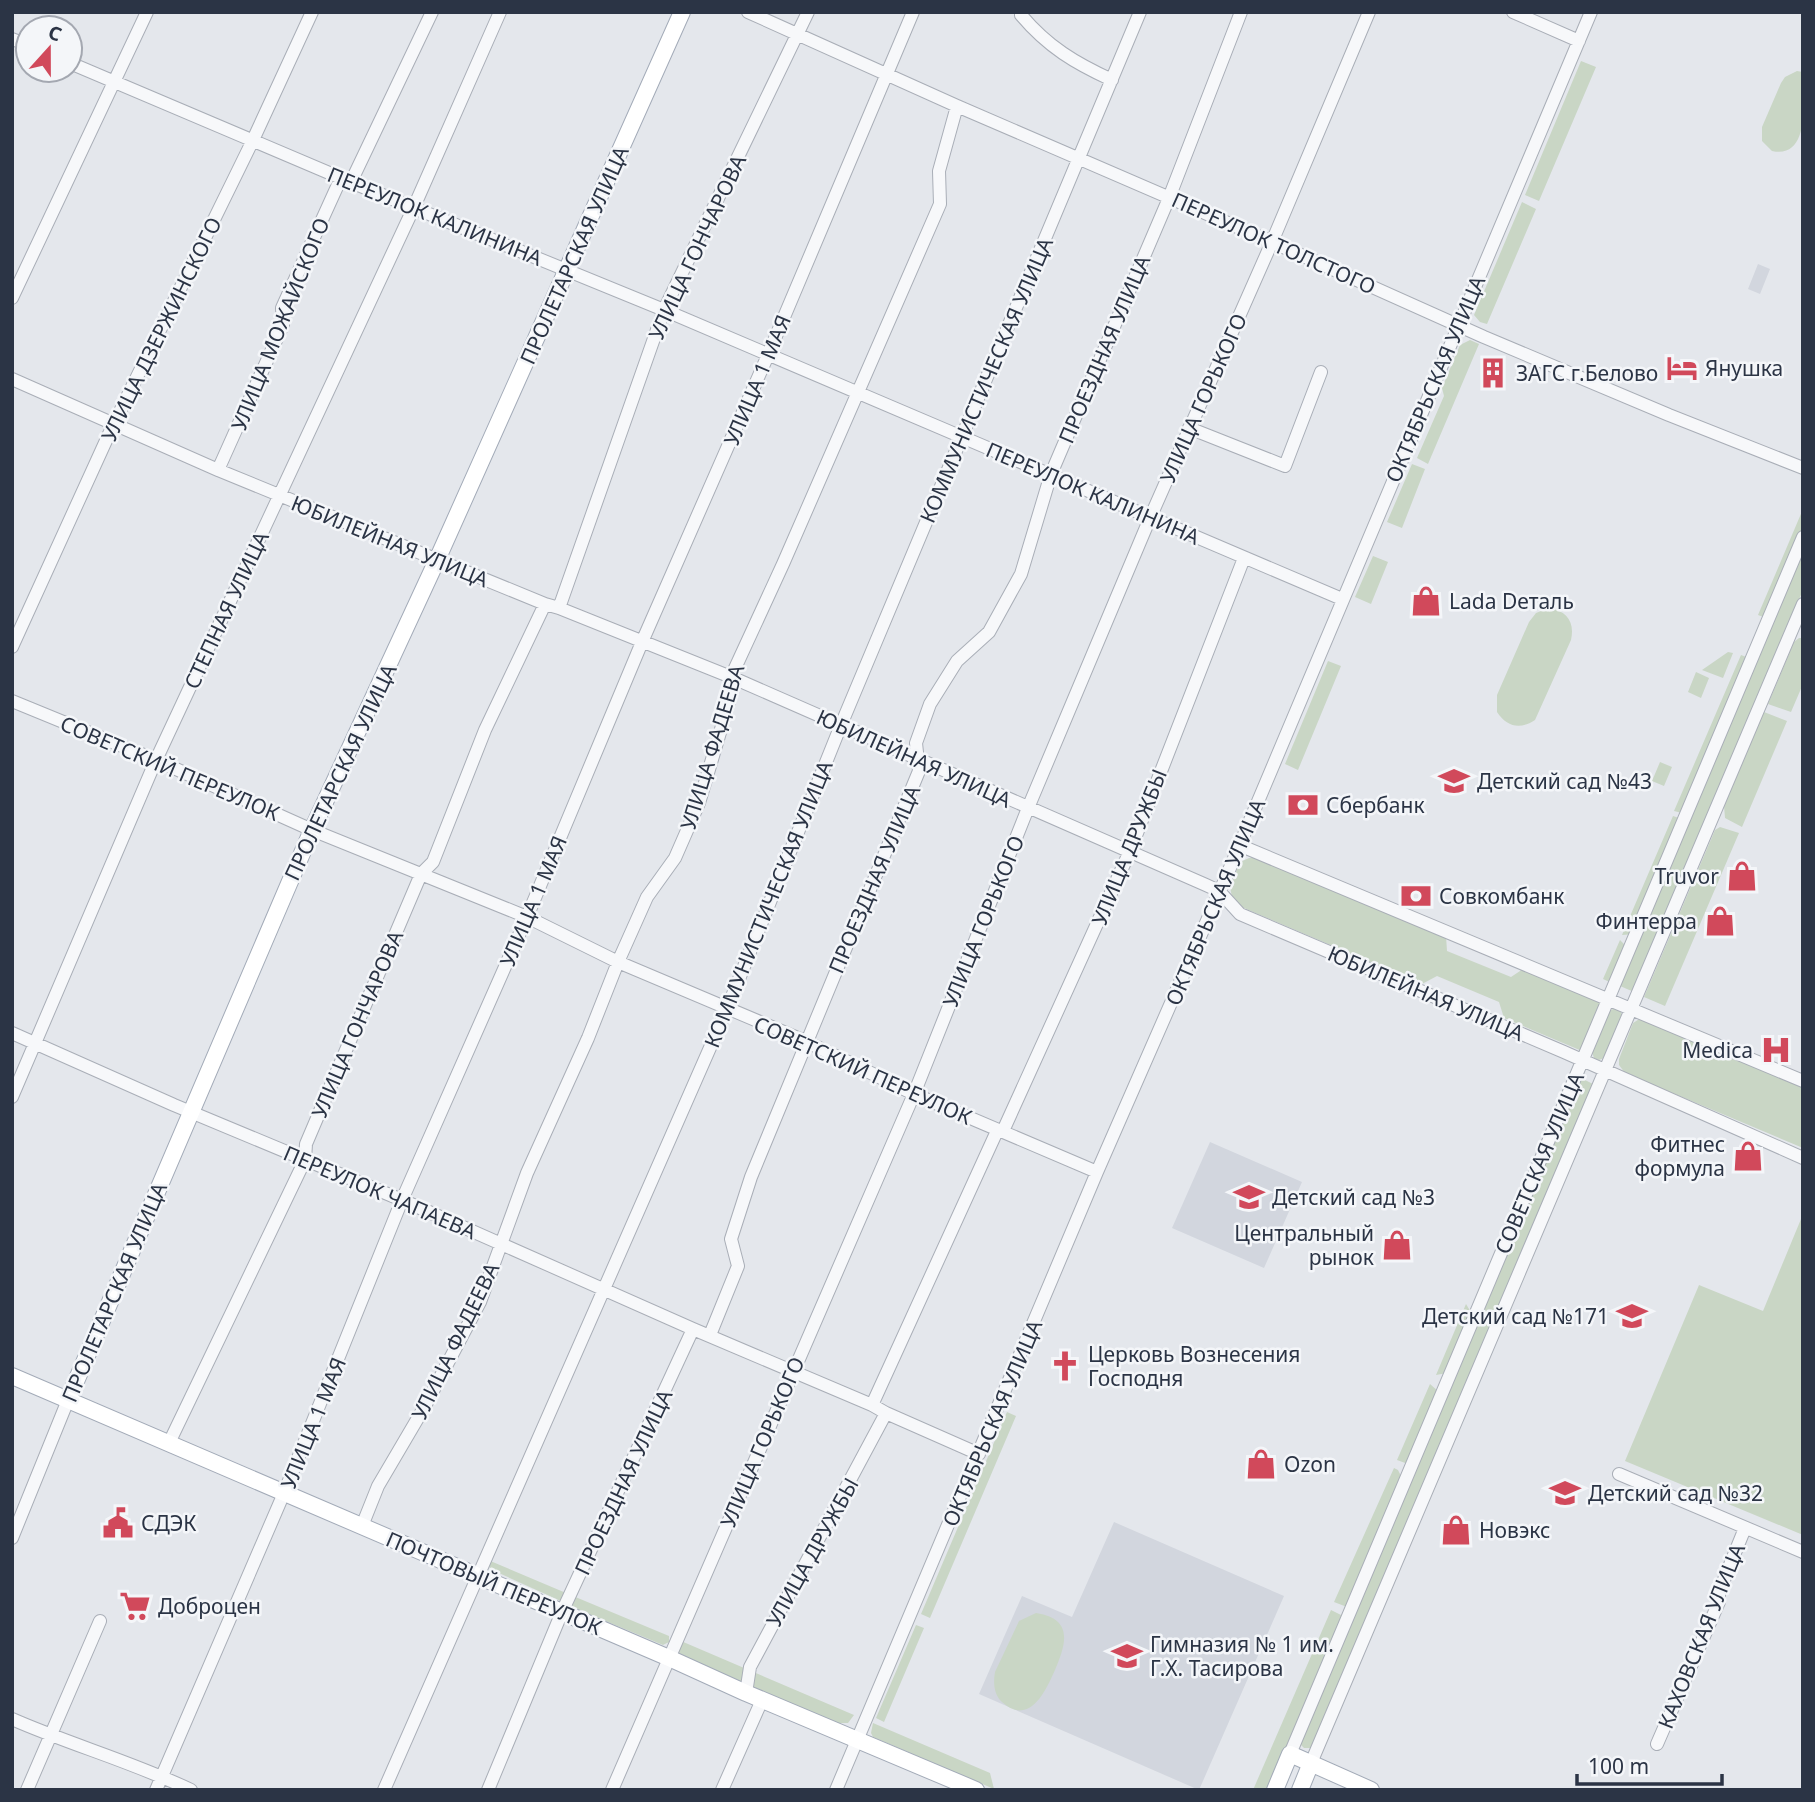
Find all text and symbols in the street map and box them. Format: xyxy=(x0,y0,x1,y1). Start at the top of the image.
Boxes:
north arrow xyxy=(14,14,84,84)
text: С xyxy=(45,19,65,47)
street label: ПРОЛЕТАРСКАЯ УЛИЦА xyxy=(513,141,635,368)
street label: УЛИЦА ГОНЧАРОВА xyxy=(642,149,752,344)
street label: ПЕРЕУЛОК КАЛИНИНА xyxy=(323,160,547,272)
street label: ПЕРЕУЛОК ТОЛСТОГО xyxy=(1168,185,1380,301)
street label: УЛИЦА ДЗЕРЖИНСКОГО xyxy=(94,212,228,446)
street label: УЛИЦА МОЖАЙСКОГО xyxy=(224,213,336,435)
street label: КОММУНИСТИЧЕСКАЯ УЛИЦА xyxy=(913,233,1059,527)
street label: ПРОЕЗДНАЯ УЛИЦА xyxy=(1052,250,1156,447)
street label: ОКТЯБРЬСКАЯ УЛИЦА xyxy=(1379,271,1491,487)
street label: УЛИЦА ГОРЬКОГО xyxy=(1153,309,1253,487)
street label: УЛИЦА 1 МАЯ xyxy=(717,310,797,450)
hotel icon: Янушка xyxy=(1665,351,1699,385)
place label: Янушка xyxy=(1705,354,1783,382)
building icon: ЗАГС г.Белово xyxy=(1476,356,1510,390)
place label: ЗАГС г.Белово xyxy=(1516,359,1658,387)
street label: ПЕРЕУЛОК КАЛИНИНА xyxy=(982,435,1205,551)
street label: ЮБИЛЕЙНАЯ УЛИЦА xyxy=(287,489,493,594)
street label: СТЕПНАЯ УЛИЦА xyxy=(177,526,275,693)
shop icon: Lada Dеталь xyxy=(1409,584,1443,618)
place label: Lada Dеталь xyxy=(1449,587,1574,615)
street label: ПРОЛЕТАРСКАЯ УЛИЦА xyxy=(277,659,403,885)
street label: УЛИЦА ФАДЕЕВА xyxy=(674,660,751,833)
street label: ЮБИЛЕЙНАЯ УЛИЦА xyxy=(812,702,1016,814)
street label: СОВЕТСКИЙ ПЕРЕУЛОК xyxy=(56,709,284,827)
street label: КОММУНИСТИЧЕСКАЯ УЛИЦА xyxy=(697,756,839,1052)
school or university icon: Детский сад №43 xyxy=(1437,764,1471,798)
street label: УЛИЦА ДРУЖБЫ xyxy=(1085,765,1173,929)
place label: Детский сад №43 xyxy=(1477,767,1652,795)
street label: ПРОЕЗДНАЯ УЛИЦА xyxy=(822,780,926,977)
bank icon: Сбербанк xyxy=(1286,788,1320,822)
place label: Сбербанк xyxy=(1326,791,1425,819)
street label: ОКТЯБРЬСКАЯ УЛИЦА xyxy=(1159,794,1271,1010)
street label: УЛИЦА 1 МАЯ xyxy=(493,831,573,971)
street label: УЛИЦА ГОРЬКОГО xyxy=(936,831,1030,1011)
shop icon: Truvor xyxy=(1725,859,1759,893)
place label: Truvor xyxy=(1655,862,1719,890)
bank icon: Совкомбанк xyxy=(1399,879,1433,913)
place label: Совкомбанк xyxy=(1439,882,1564,910)
shop icon: Финтерра xyxy=(1703,904,1737,938)
place label: Финтерра xyxy=(1596,907,1697,935)
street label: УЛИЦА ГОНЧАРОВА xyxy=(305,925,409,1122)
street label: ЮБИЛЕЙНАЯ УЛИЦА xyxy=(1324,939,1529,1047)
street label: СОВЕТСКИЙ ПЕРЕУЛОК xyxy=(750,1009,976,1131)
hospital icon: Mеdica xyxy=(1759,1033,1793,1067)
place label: Mеdica xyxy=(1682,1036,1753,1064)
street label: СОВЕТСКАЯ УЛИЦА xyxy=(1488,1067,1590,1258)
place label: Фитнес формула xyxy=(1635,1130,1725,1182)
street label: ПЕРЕУЛОК ЧАПАЕВА xyxy=(279,1139,481,1246)
shop icon: Фитнес формула xyxy=(1731,1139,1765,1173)
street label: ПРОЛЕТАРСКАЯ УЛИЦА xyxy=(55,1177,173,1406)
school or university icon: Детский сад №3 xyxy=(1232,1180,1266,1214)
place label: Детский сад №3 xyxy=(1272,1183,1435,1211)
place label: Центральный рынок xyxy=(1234,1219,1374,1271)
shop icon: Центральный рынок xyxy=(1380,1228,1414,1262)
street label: УЛИЦА ФАДЕЕВА xyxy=(405,1257,505,1424)
school or university icon: Детский сад №171 xyxy=(1615,1299,1649,1333)
place label: Детский сад №171 xyxy=(1422,1302,1609,1330)
street label: ОКТЯБРЬСКАЯ УЛИЦА xyxy=(936,1315,1048,1531)
place label: Церковь Вознесения Господня xyxy=(1088,1340,1300,1392)
church icon: Церковь Вознесения Господня xyxy=(1048,1349,1082,1383)
street label: УЛИЦА ГОРЬКОГО xyxy=(713,1352,811,1532)
street label: УЛИЦА 1 МАЯ xyxy=(274,1353,352,1493)
street label: ПРОЕЗДНАЯ УЛИЦА xyxy=(568,1384,679,1579)
shop icon: Ozon xyxy=(1244,1447,1278,1481)
place label: Ozon xyxy=(1284,1450,1336,1478)
street label: УЛИЦА ДРУЖБЫ xyxy=(759,1473,865,1631)
school or university icon: Детский сад №32 xyxy=(1548,1476,1582,1510)
place label: Детский сад №32 xyxy=(1588,1479,1763,1507)
public building icon: СДЭК xyxy=(101,1506,135,1540)
place label: СДЭК xyxy=(141,1509,196,1537)
shop icon: Новэкс xyxy=(1439,1513,1473,1547)
place label: Новэкс xyxy=(1479,1516,1550,1544)
street label: ПОЧТОВЫЙ ПЕРЕУЛОК xyxy=(382,1525,606,1641)
street label: КАХОВСКАЯ УЛИЦА xyxy=(1651,1539,1751,1733)
supermarket icon: Доброцен xyxy=(118,1589,152,1623)
place label: Доброцен xyxy=(158,1592,261,1620)
place label: Гимназия № 1 им. Г.Х. Тасирова xyxy=(1150,1630,1334,1682)
school or university icon: Гимназия № 1 им. Г.Х. Тасирова xyxy=(1110,1639,1144,1673)
scale bar xyxy=(1577,1742,1722,1786)
text: 100 m xyxy=(1588,1752,1649,1780)

